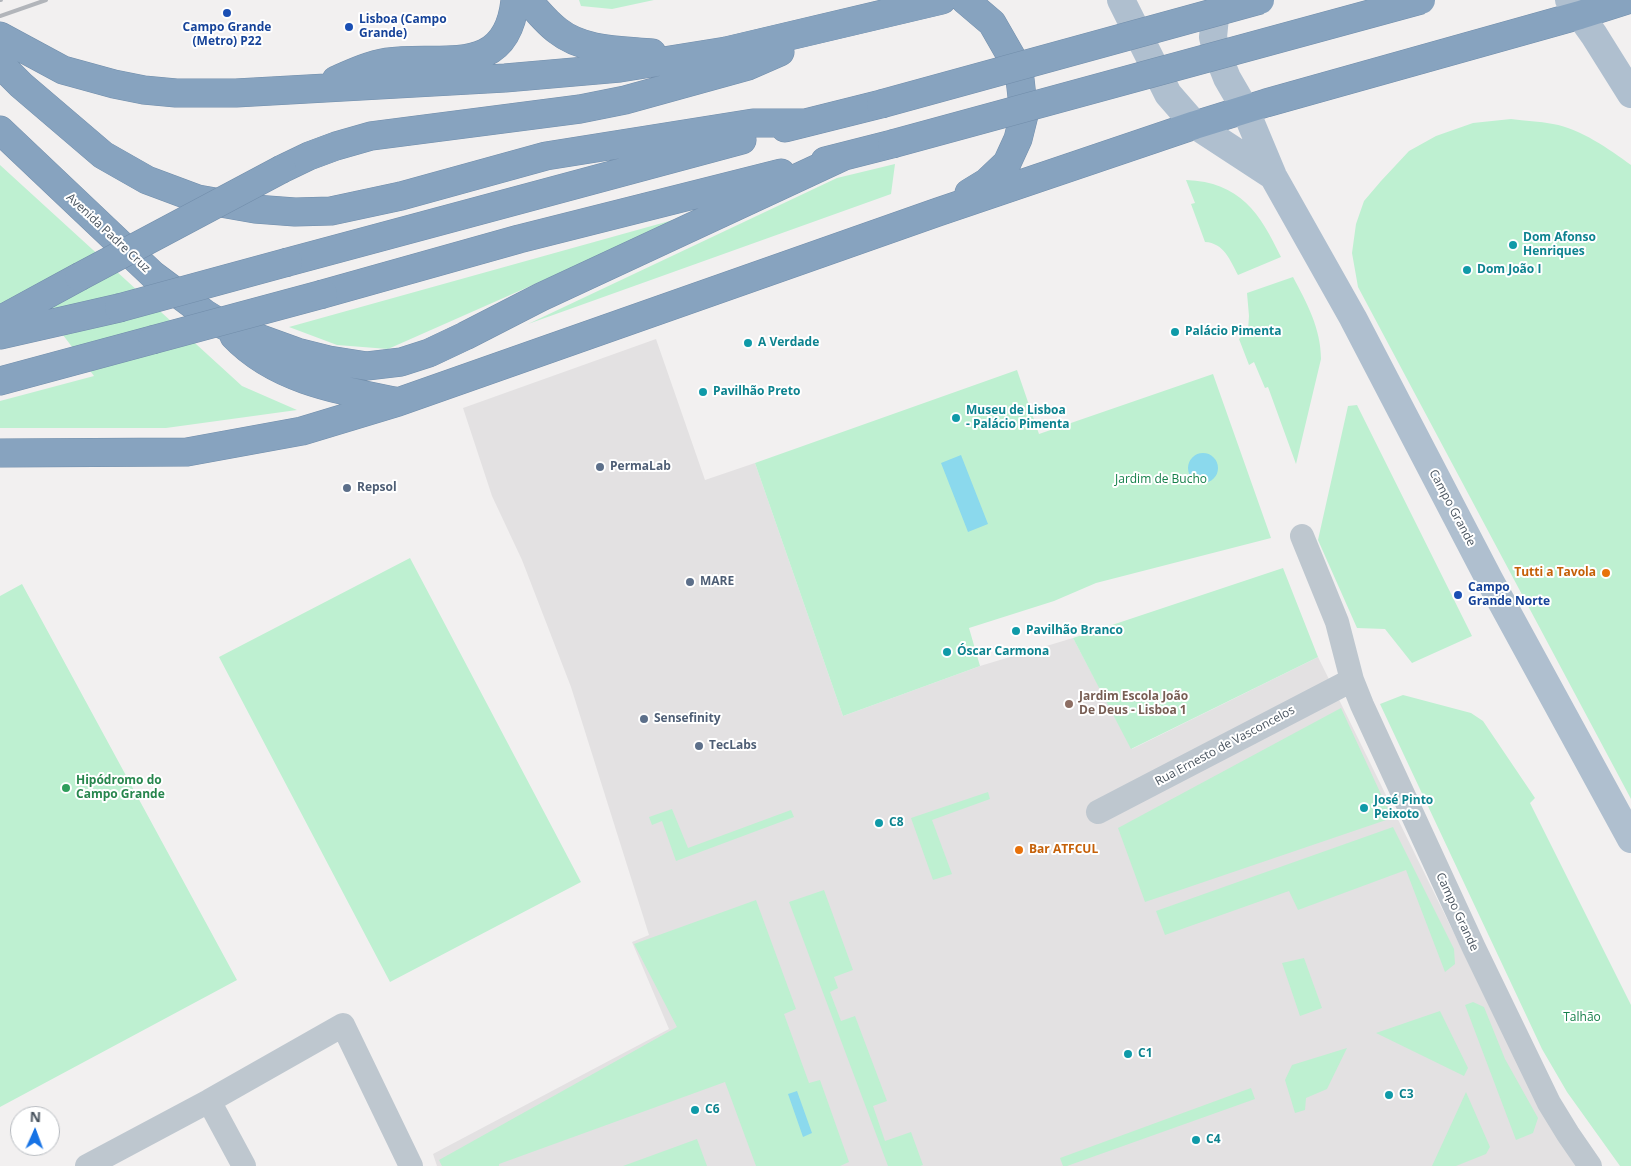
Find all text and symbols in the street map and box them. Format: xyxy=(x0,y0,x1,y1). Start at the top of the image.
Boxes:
marker: Campo Grande (Metro) P22 xyxy=(221,7,233,19)
place label: Lisboa (Campo Grande) xyxy=(359,13,447,41)
place label: Campo Grande (Metro) P22 xyxy=(183,21,271,49)
marker: Lisboa (Campo Grande) xyxy=(343,21,355,33)
street label: Avenida Padre Cruz xyxy=(63,190,153,276)
place label: Dom Afonso Henriques xyxy=(1523,231,1596,259)
marker: Dom Afonso Henriques xyxy=(1507,239,1519,251)
place label: Dom João I xyxy=(1477,263,1541,277)
marker: Dom João I xyxy=(1461,264,1473,276)
place label: Palácio Pimenta xyxy=(1185,325,1281,339)
marker: Palácio Pimenta xyxy=(1169,326,1181,338)
place label: A Verdade xyxy=(758,336,819,350)
marker: A Verdade xyxy=(742,337,754,349)
place label: Pavilhão Preto xyxy=(713,385,800,399)
marker: Pavilhão Preto xyxy=(697,386,709,398)
place label: Museu de Lisboa - Palácio Pimenta xyxy=(966,404,1069,432)
marker: Museu de Lisboa - Palácio Pimenta xyxy=(950,412,962,424)
place label: PermaLab xyxy=(610,460,671,474)
marker: PermaLab xyxy=(594,461,606,473)
street label: Campo Grande xyxy=(1426,467,1478,549)
park label: Jardim de Bucho xyxy=(1115,473,1207,487)
place label: Repsol xyxy=(357,481,397,495)
marker: Repsol xyxy=(341,482,353,494)
place label: Tutti a Tavola xyxy=(1514,566,1596,580)
marker: Tutti a Tavola xyxy=(1600,567,1612,579)
place label: MARE xyxy=(700,575,734,589)
marker: MARE xyxy=(684,576,696,588)
place label: Campo Grande Norte xyxy=(1468,581,1550,609)
marker: Campo Grande Norte xyxy=(1452,589,1464,601)
place label: Pavilhão Branco xyxy=(1026,624,1123,638)
marker: Pavilhão Branco xyxy=(1010,625,1022,637)
place label: Óscar Carmona xyxy=(957,645,1049,659)
marker: Óscar Carmona xyxy=(941,646,953,658)
place label: Jardim Escola João De Deus - Lisboa 1 xyxy=(1079,690,1188,718)
marker: Jardim Escola João De Deus - Lisboa 1 xyxy=(1063,698,1075,710)
street label: Rua Ernesto de Vasconcelos xyxy=(1153,703,1297,789)
place label: Sensefinity xyxy=(654,712,721,726)
marker: Sensefinity xyxy=(638,713,650,725)
place label: TecLabs xyxy=(709,739,757,753)
marker: TecLabs xyxy=(693,740,705,752)
place label: Hipódromo do Campo Grande xyxy=(76,774,165,802)
marker: Hipódromo do Campo Grande xyxy=(60,782,72,794)
place label: José Pinto Peixoto xyxy=(1374,794,1433,822)
marker: José Pinto Peixoto xyxy=(1358,802,1370,814)
place label: C8 xyxy=(889,816,904,830)
marker: C8 xyxy=(873,817,885,829)
place label: Bar ATFCUL xyxy=(1029,843,1098,857)
marker: Bar ATFCUL xyxy=(1013,844,1025,856)
street label: Campo Grande xyxy=(1433,871,1481,953)
park label: Talhão xyxy=(1563,1011,1601,1025)
place label: C1 xyxy=(1138,1047,1153,1061)
marker: C1 xyxy=(1122,1048,1134,1060)
place label: C3 xyxy=(1399,1088,1414,1102)
marker: C3 xyxy=(1383,1089,1395,1101)
place label: C6 xyxy=(705,1103,720,1117)
marker: C6 xyxy=(689,1104,701,1116)
north arrow xyxy=(10,1106,60,1156)
text: N xyxy=(29,1107,42,1126)
place label: C4 xyxy=(1206,1133,1221,1147)
marker: C4 xyxy=(1190,1134,1202,1146)

